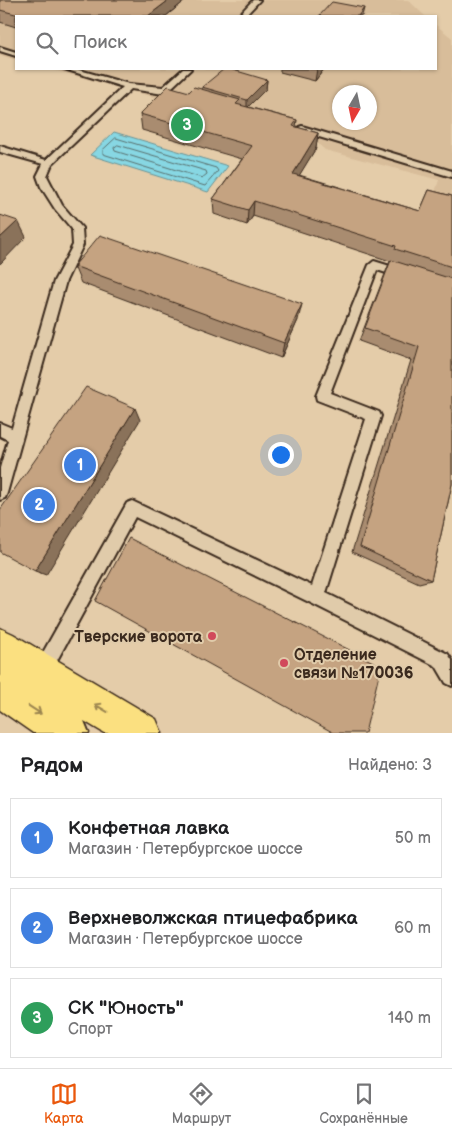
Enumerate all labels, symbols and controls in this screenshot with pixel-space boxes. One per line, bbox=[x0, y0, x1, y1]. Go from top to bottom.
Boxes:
search box bbox=[15, 15, 437, 70]
icon: search bbox=[33, 29, 61, 57]
text: Поиск bbox=[73, 31, 127, 54]
north arrow bbox=[332, 85, 377, 130]
pin: 3 bbox=[171, 106, 203, 144]
your location bbox=[268, 442, 294, 468]
pin: 1 bbox=[64, 446, 96, 484]
pin: 2 bbox=[23, 486, 55, 524]
place label: Тверские ворота bbox=[74, 628, 203, 647]
marker: Тверские ворота bbox=[206, 630, 218, 642]
place label: Отделение связи №170036 bbox=[294, 646, 414, 683]
marker: Отделение связи №170036 bbox=[278, 657, 290, 669]
one-way arrow bbox=[94, 702, 108, 712]
one-way arrow bbox=[27, 705, 41, 715]
text: Рядом bbox=[20, 753, 83, 778]
text: Найдено: 3 bbox=[348, 756, 432, 775]
text: Конфетная лавка bbox=[68, 817, 229, 840]
text: 1 bbox=[34, 829, 40, 848]
text: 50 m bbox=[395, 829, 431, 848]
text: Магазин · Петербургское шоссе bbox=[68, 840, 303, 859]
text: Верхневолжская птицефабрика bbox=[68, 907, 357, 930]
text: 2 bbox=[32, 919, 42, 938]
text: 60 m bbox=[394, 919, 431, 938]
text: Магазин · Петербургское шоссе bbox=[68, 930, 303, 949]
text: СК "Юность" bbox=[68, 997, 184, 1020]
text: 3 bbox=[32, 1009, 42, 1028]
text: 140 m bbox=[388, 1009, 431, 1028]
text: Спорт bbox=[68, 1020, 113, 1039]
tab: Карта bbox=[44, 1080, 84, 1127]
tab: Маршрут bbox=[172, 1080, 231, 1127]
tab: Сохранённые bbox=[319, 1080, 408, 1127]

